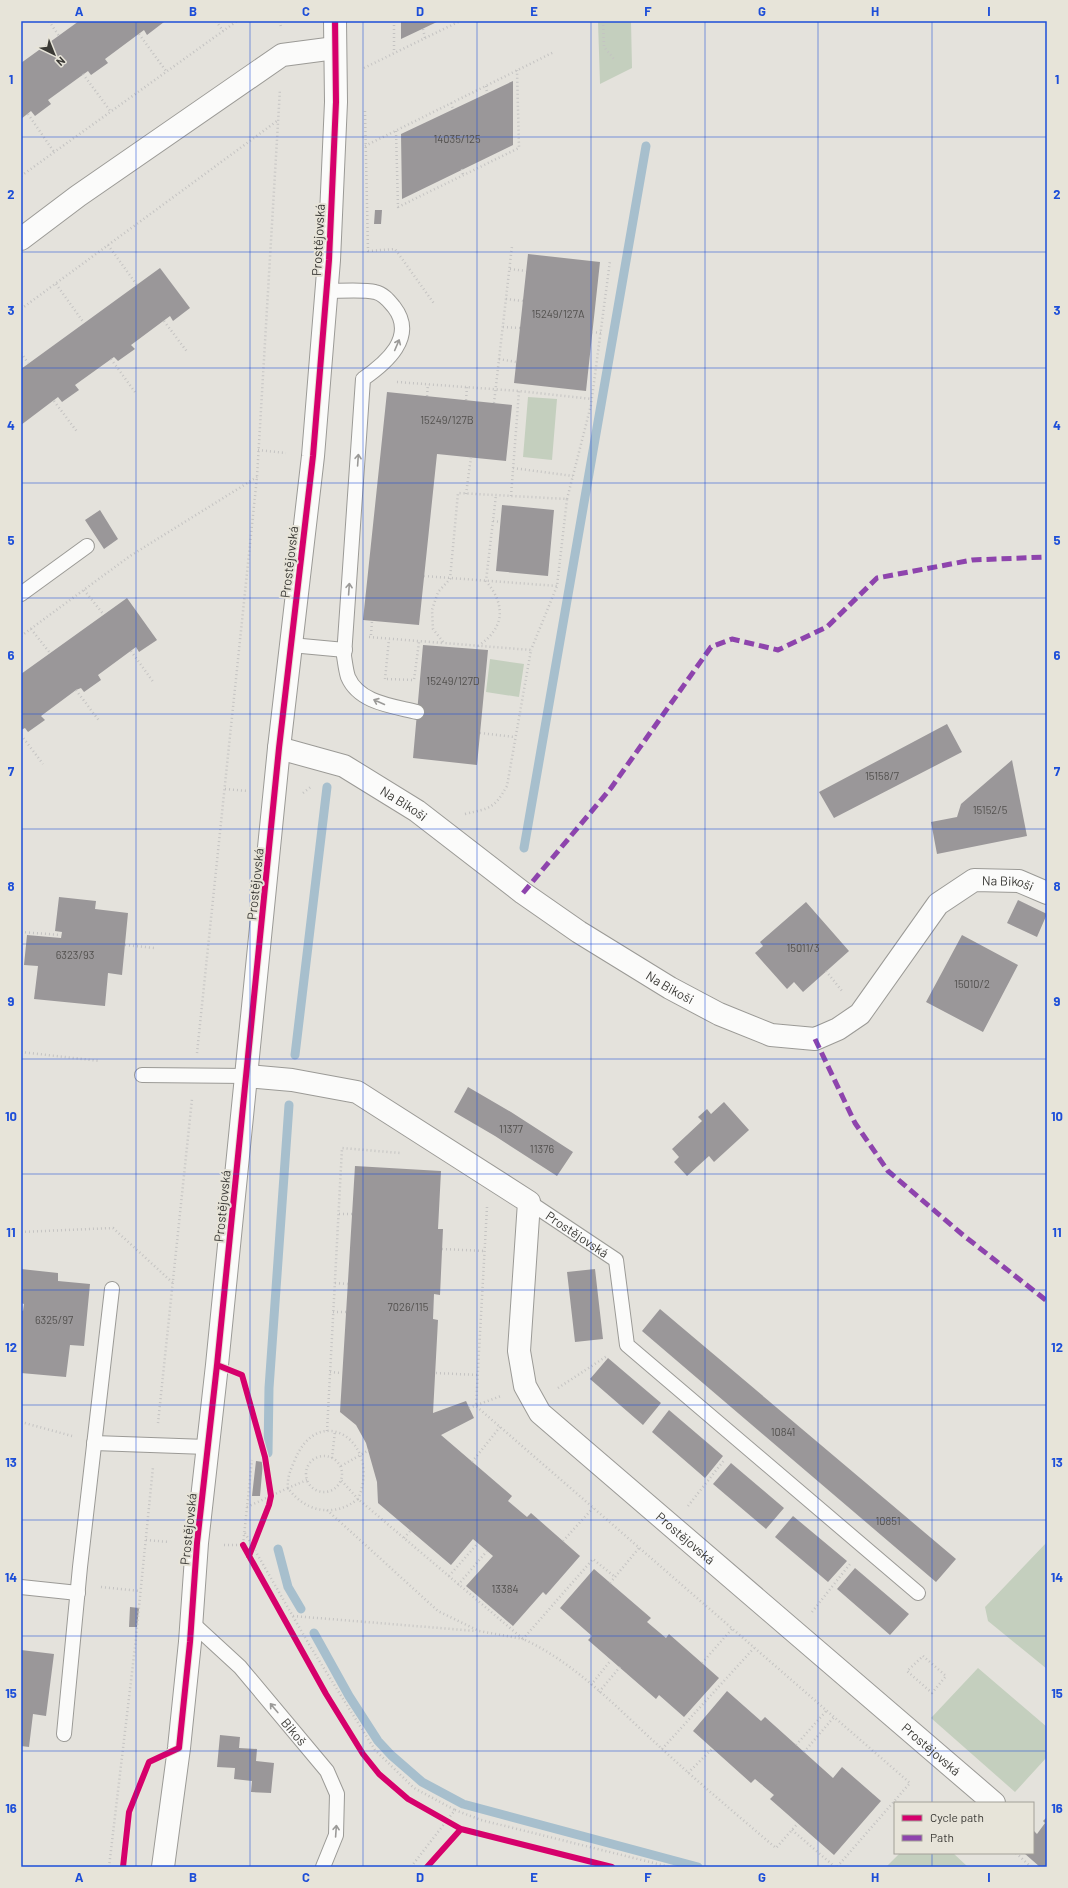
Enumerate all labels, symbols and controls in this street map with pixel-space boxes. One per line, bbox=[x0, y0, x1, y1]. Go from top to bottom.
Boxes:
text: A bbox=[75, 3, 84, 19]
text: B bbox=[189, 3, 197, 19]
text: C bbox=[302, 3, 310, 19]
text: D bbox=[416, 3, 424, 19]
text: E bbox=[530, 3, 538, 19]
text: F bbox=[644, 3, 652, 19]
text: G bbox=[758, 3, 766, 19]
text: H bbox=[871, 3, 879, 19]
text: I bbox=[987, 3, 991, 19]
north arrow bbox=[34, 34, 74, 74]
text: N bbox=[54, 54, 68, 69]
text: 1 bbox=[9, 71, 13, 87]
text: 1 bbox=[1055, 71, 1059, 87]
house number: 14035/125 bbox=[433, 132, 481, 145]
text: 2 bbox=[7, 186, 15, 202]
text: 2 bbox=[1053, 186, 1061, 202]
street label: Prostějovská bbox=[308, 204, 328, 276]
text: 3 bbox=[7, 302, 15, 318]
text: 3 bbox=[1053, 302, 1061, 318]
house number: 15249/127A bbox=[531, 307, 585, 320]
one-way arrow bbox=[394, 339, 402, 351]
house number: 15249/127B bbox=[420, 413, 474, 426]
text: 4 bbox=[7, 417, 15, 433]
text: 4 bbox=[1053, 417, 1061, 433]
one-way arrow bbox=[355, 454, 362, 467]
street label: Prostějovská bbox=[277, 525, 301, 599]
text: 5 bbox=[7, 532, 15, 548]
text: 5 bbox=[1053, 532, 1061, 548]
one-way arrow bbox=[345, 583, 352, 596]
text: 6 bbox=[8, 647, 15, 663]
text: 6 bbox=[1054, 647, 1061, 663]
house number: 15249/127D bbox=[426, 674, 480, 687]
one-way arrow bbox=[374, 698, 386, 705]
text: 7 bbox=[8, 763, 15, 779]
text: 7 bbox=[1054, 763, 1061, 779]
house number: 15158/7 bbox=[865, 769, 899, 782]
street label: Na Bikoši bbox=[377, 782, 431, 824]
house number: 15152/5 bbox=[973, 803, 1008, 816]
street label: Prostějovská bbox=[243, 847, 267, 921]
street label: Na Bikoši bbox=[982, 872, 1036, 894]
text: 8 bbox=[7, 878, 15, 894]
text: 8 bbox=[1053, 878, 1061, 894]
house number: 15011/3 bbox=[786, 941, 820, 954]
house number: 6323/93 bbox=[56, 948, 94, 961]
street label: Na Bikoši bbox=[643, 967, 697, 1007]
house number: 15010/2 bbox=[954, 977, 990, 990]
text: 9 bbox=[8, 993, 15, 1009]
text: 9 bbox=[1054, 993, 1061, 1009]
text: 10 bbox=[5, 1108, 17, 1124]
text: 10 bbox=[1051, 1108, 1063, 1124]
house number: 11377 bbox=[499, 1122, 523, 1135]
house number: 11376 bbox=[530, 1142, 554, 1155]
street label: Prostějovská bbox=[210, 1169, 234, 1243]
street label: Prostějovská bbox=[543, 1207, 612, 1261]
text: 11 bbox=[6, 1224, 16, 1240]
text: 11 bbox=[1052, 1224, 1062, 1240]
house number: 7026/115 bbox=[388, 1300, 429, 1313]
house number: 6325/97 bbox=[35, 1313, 73, 1326]
text: 12 bbox=[5, 1339, 17, 1355]
text: 12 bbox=[1051, 1339, 1063, 1355]
house number: 10841 bbox=[771, 1425, 795, 1438]
text: 13 bbox=[5, 1454, 17, 1470]
text: 13 bbox=[1051, 1454, 1063, 1470]
street label: Prostějovská bbox=[176, 1492, 200, 1566]
street label: Prostějovská bbox=[653, 1508, 718, 1568]
house number: 10851 bbox=[876, 1514, 901, 1527]
text: 14 bbox=[5, 1569, 17, 1585]
text: 14 bbox=[1051, 1569, 1063, 1585]
house number: 13384 bbox=[492, 1582, 518, 1595]
text: 15 bbox=[5, 1685, 17, 1701]
text: 15 bbox=[1051, 1685, 1063, 1701]
one-way arrow bbox=[270, 1703, 279, 1713]
street label: Bikoš bbox=[278, 1715, 310, 1749]
street label: Prostějovská bbox=[899, 1719, 964, 1779]
text: 16 bbox=[5, 1800, 17, 1816]
text: 16 bbox=[1051, 1800, 1063, 1816]
legend bbox=[894, 1802, 1034, 1854]
text: Cycle path bbox=[930, 1810, 984, 1824]
one-way arrow bbox=[332, 1825, 339, 1838]
text: Path bbox=[930, 1830, 954, 1844]
text: A bbox=[75, 1869, 84, 1885]
text: B bbox=[189, 1869, 197, 1885]
text: C bbox=[302, 1869, 310, 1885]
text: D bbox=[416, 1869, 424, 1885]
text: E bbox=[530, 1869, 538, 1885]
text: F bbox=[644, 1869, 652, 1885]
text: G bbox=[758, 1869, 766, 1885]
text: H bbox=[871, 1869, 879, 1885]
text: I bbox=[987, 1869, 991, 1885]

